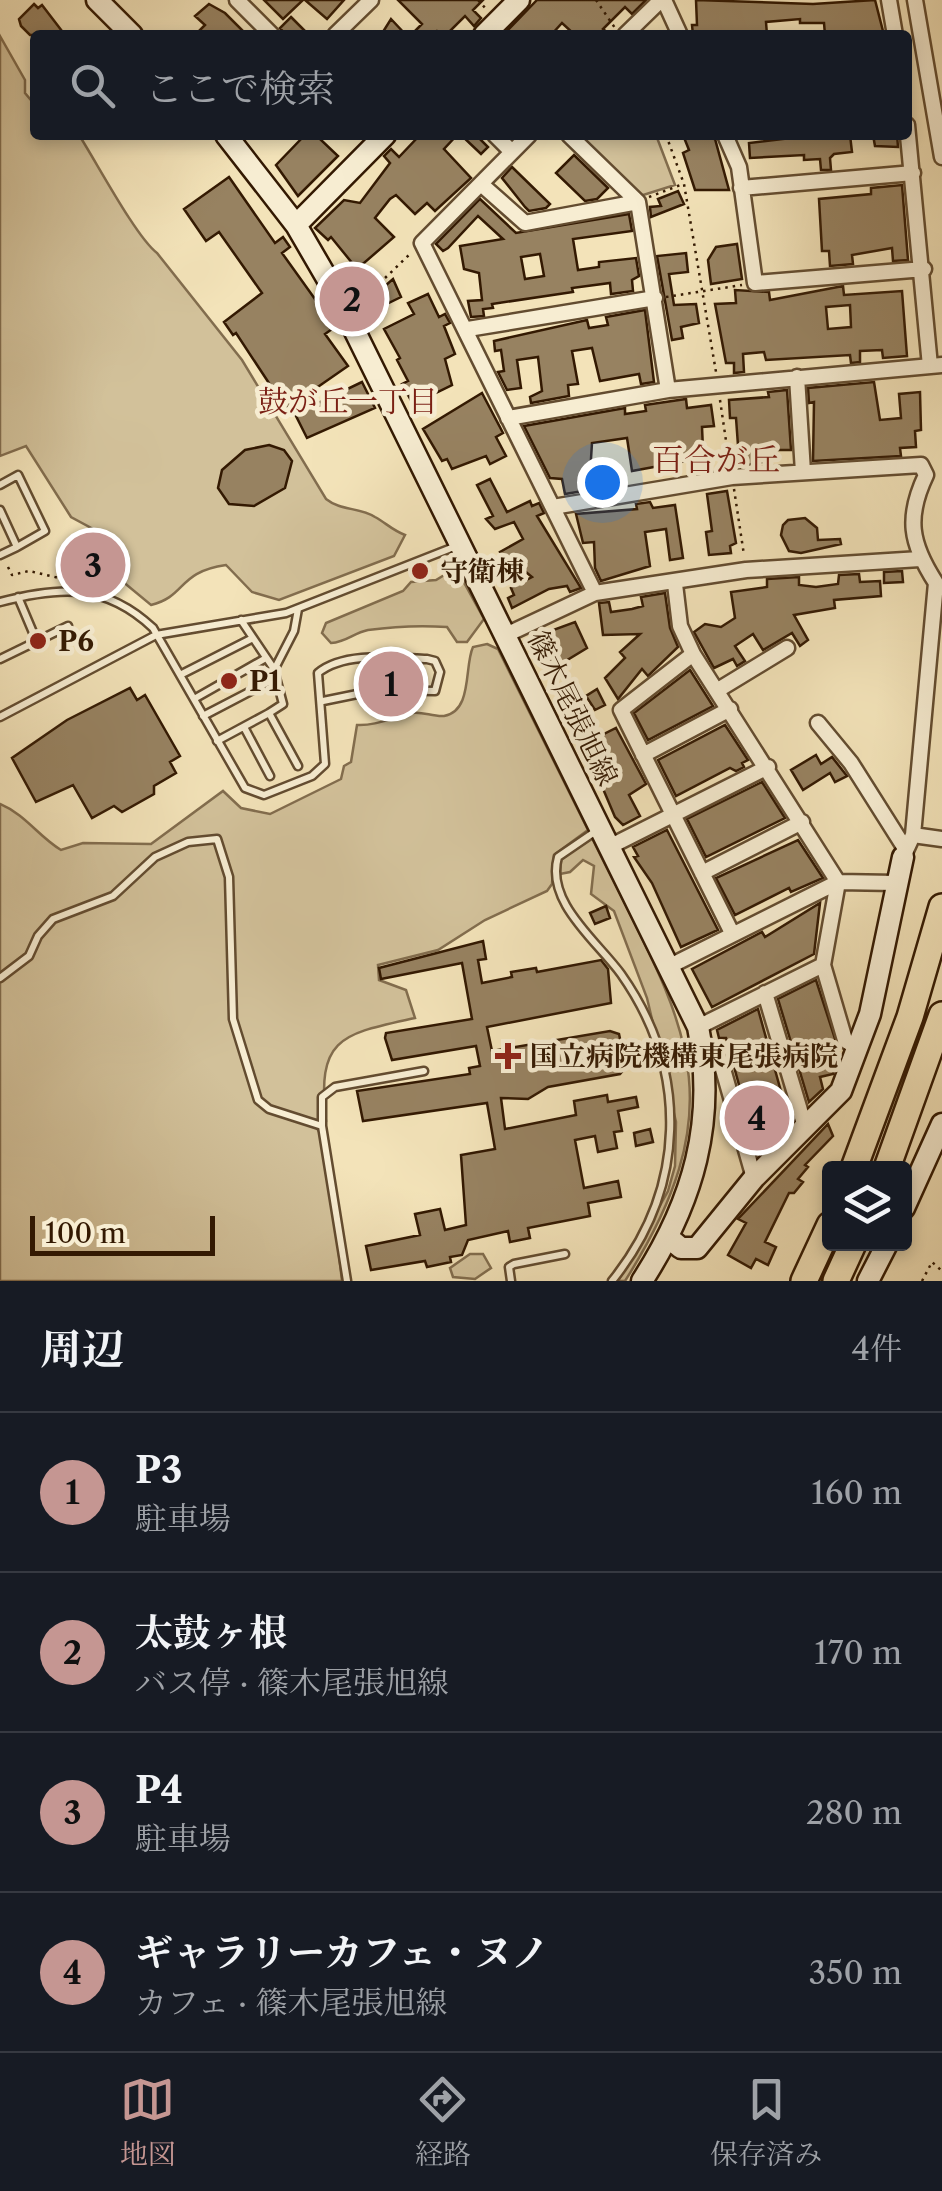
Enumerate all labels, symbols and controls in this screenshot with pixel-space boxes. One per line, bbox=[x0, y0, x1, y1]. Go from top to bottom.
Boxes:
search box bbox=[30, 30, 912, 140]
icon: search bbox=[65, 58, 120, 113]
text: ここで検索 bbox=[145, 65, 335, 112]
pin: 2 bbox=[320, 262, 384, 336]
district label: 鼓が丘一丁目 bbox=[258, 383, 438, 420]
district label: 百合が丘 bbox=[652, 440, 780, 479]
your location bbox=[577, 457, 628, 508]
pin: 3 bbox=[61, 528, 126, 602]
place label: 守衛棟 bbox=[440, 554, 524, 588]
marker: 守衛棟 bbox=[409, 560, 431, 582]
place label: P6 bbox=[58, 624, 94, 658]
street label: 篠木尾張旭線 bbox=[521, 625, 625, 791]
marker: P6 bbox=[27, 630, 49, 652]
pin: 1 bbox=[358, 646, 424, 722]
place label: P1 bbox=[249, 664, 281, 698]
marker: P1 bbox=[218, 670, 240, 692]
place label: 国立病院機構東尾張病院 bbox=[530, 1039, 838, 1073]
marker: 国立病院機構東尾張病院 bbox=[495, 1043, 521, 1069]
pin: 4 bbox=[724, 1080, 790, 1156]
map controls bbox=[822, 1161, 912, 1251]
button: layers bbox=[822, 1161, 912, 1251]
scale bar bbox=[30, 1211, 215, 1256]
text: 100 m bbox=[45, 1216, 126, 1250]
text: 周辺 bbox=[40, 1323, 124, 1375]
text: 4件 bbox=[852, 1329, 902, 1368]
text: P3 bbox=[135, 1446, 183, 1493]
text: 1 bbox=[65, 1473, 80, 1512]
text: 160 m bbox=[811, 1473, 902, 1512]
text: 駐車場 bbox=[135, 1499, 231, 1538]
text: 太鼓ヶ根 bbox=[135, 1609, 287, 1656]
text: 2 bbox=[63, 1633, 82, 1672]
text: 170 m bbox=[814, 1633, 902, 1672]
text: バス停 · 篠木尾張旭線 bbox=[135, 1663, 449, 1702]
text: P4 bbox=[135, 1766, 183, 1813]
text: 3 bbox=[63, 1793, 82, 1832]
text: 280 m bbox=[806, 1793, 902, 1832]
text: 駐車場 bbox=[135, 1819, 231, 1858]
text: ギャラリーカフェ・ヌノ bbox=[135, 1929, 549, 1976]
text: 4 bbox=[63, 1953, 82, 1992]
text: 350 m bbox=[808, 1953, 902, 1992]
text: カフェ · 篠木尾張旭線 bbox=[135, 1983, 447, 2022]
tab: 地図 bbox=[120, 2072, 176, 2172]
tab: 経路 bbox=[415, 2072, 471, 2172]
tab: 保存済み bbox=[710, 2072, 822, 2172]

